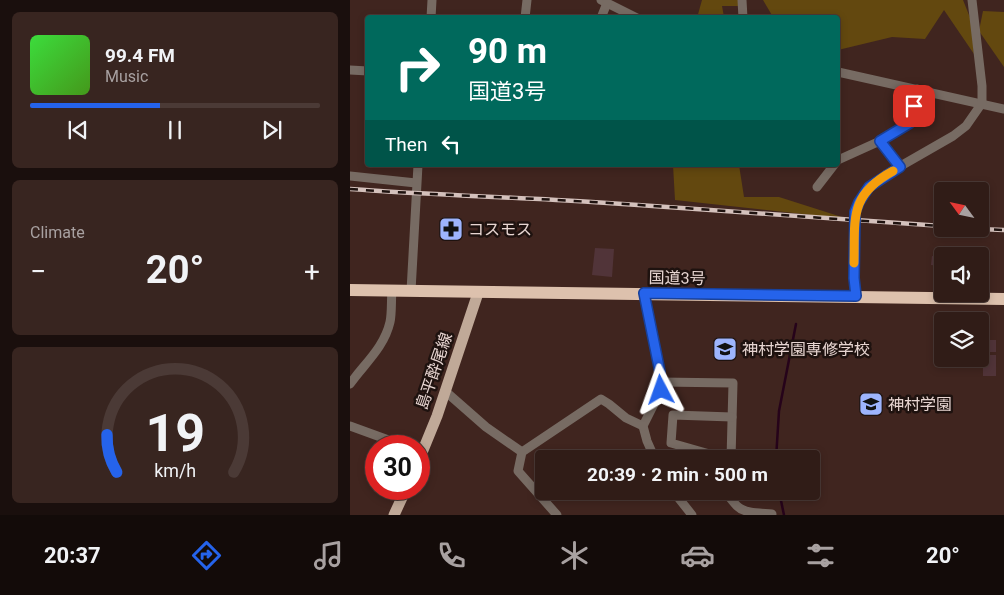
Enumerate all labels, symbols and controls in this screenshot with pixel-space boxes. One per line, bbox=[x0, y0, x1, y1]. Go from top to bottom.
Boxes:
text: 90 m bbox=[468, 31, 547, 72]
icon: right bbox=[385, 35, 450, 100]
text: 99.4 FM bbox=[105, 44, 175, 67]
text: Music bbox=[105, 67, 148, 86]
text: 国道3号 bbox=[468, 79, 546, 104]
pin bbox=[893, 85, 935, 127]
icon: arrive bbox=[900, 92, 928, 120]
icon: previous bbox=[64, 116, 92, 144]
icon: pause bbox=[161, 116, 189, 144]
icon: next bbox=[258, 116, 286, 144]
icon: left bbox=[437, 130, 465, 158]
text: Then bbox=[385, 133, 427, 156]
north arrow bbox=[934, 182, 989, 238]
map controls bbox=[934, 182, 989, 367]
pharmacy icon: コスモス bbox=[438, 216, 464, 242]
place label: コスモス bbox=[468, 220, 532, 239]
text: Climate bbox=[30, 223, 85, 242]
button: sound bbox=[934, 247, 989, 302]
text: 20° bbox=[146, 248, 204, 292]
text: − bbox=[30, 255, 46, 288]
text: + bbox=[304, 255, 320, 288]
street label: 国道3号 bbox=[648, 268, 706, 288]
button: layers bbox=[934, 312, 989, 367]
street label: 島平酔尾線 bbox=[412, 330, 456, 412]
school or university icon: 神村学園専修学校 bbox=[712, 336, 738, 362]
place label: 神村学園専修学校 bbox=[742, 340, 870, 359]
position arrow bbox=[634, 363, 686, 415]
school or university icon: 神村学園 bbox=[858, 391, 884, 417]
place label: 神村学園 bbox=[888, 395, 952, 414]
text: 19 bbox=[145, 403, 205, 464]
speed limit sign: 30 bbox=[365, 435, 430, 500]
text: km/h bbox=[154, 460, 196, 481]
text: 20:39 · 2 min · 500 m bbox=[587, 463, 768, 486]
icon: directions bbox=[189, 538, 224, 573]
icon: music bbox=[311, 538, 346, 573]
icon: phone bbox=[434, 538, 469, 573]
icon: climate bbox=[557, 538, 592, 573]
icon: car bbox=[680, 538, 715, 573]
icon: filters bbox=[803, 538, 838, 573]
text: 20:37 bbox=[44, 543, 101, 568]
text: 20° bbox=[926, 543, 960, 568]

